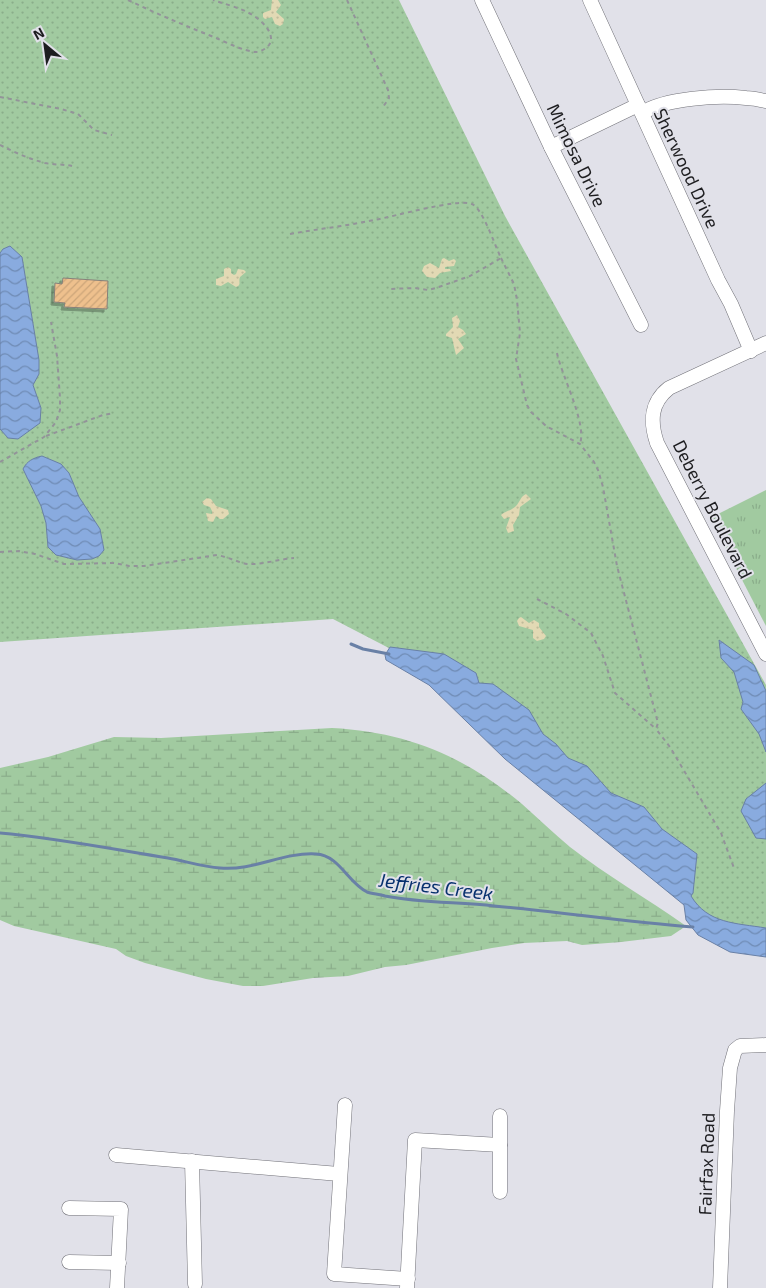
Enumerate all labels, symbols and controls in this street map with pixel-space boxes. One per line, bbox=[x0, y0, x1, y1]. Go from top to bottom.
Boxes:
north arrow bbox=[20, 20, 70, 70]
text: N bbox=[30, 23, 47, 43]
street label: Mimosa Drive bbox=[543, 100, 611, 210]
street label: Sherwood Drive bbox=[650, 105, 724, 231]
street label: Deberry Boulevard bbox=[669, 436, 757, 582]
water label: Jeffries Creek bbox=[377, 867, 495, 904]
street label: Fairfax Road bbox=[693, 1112, 719, 1216]

